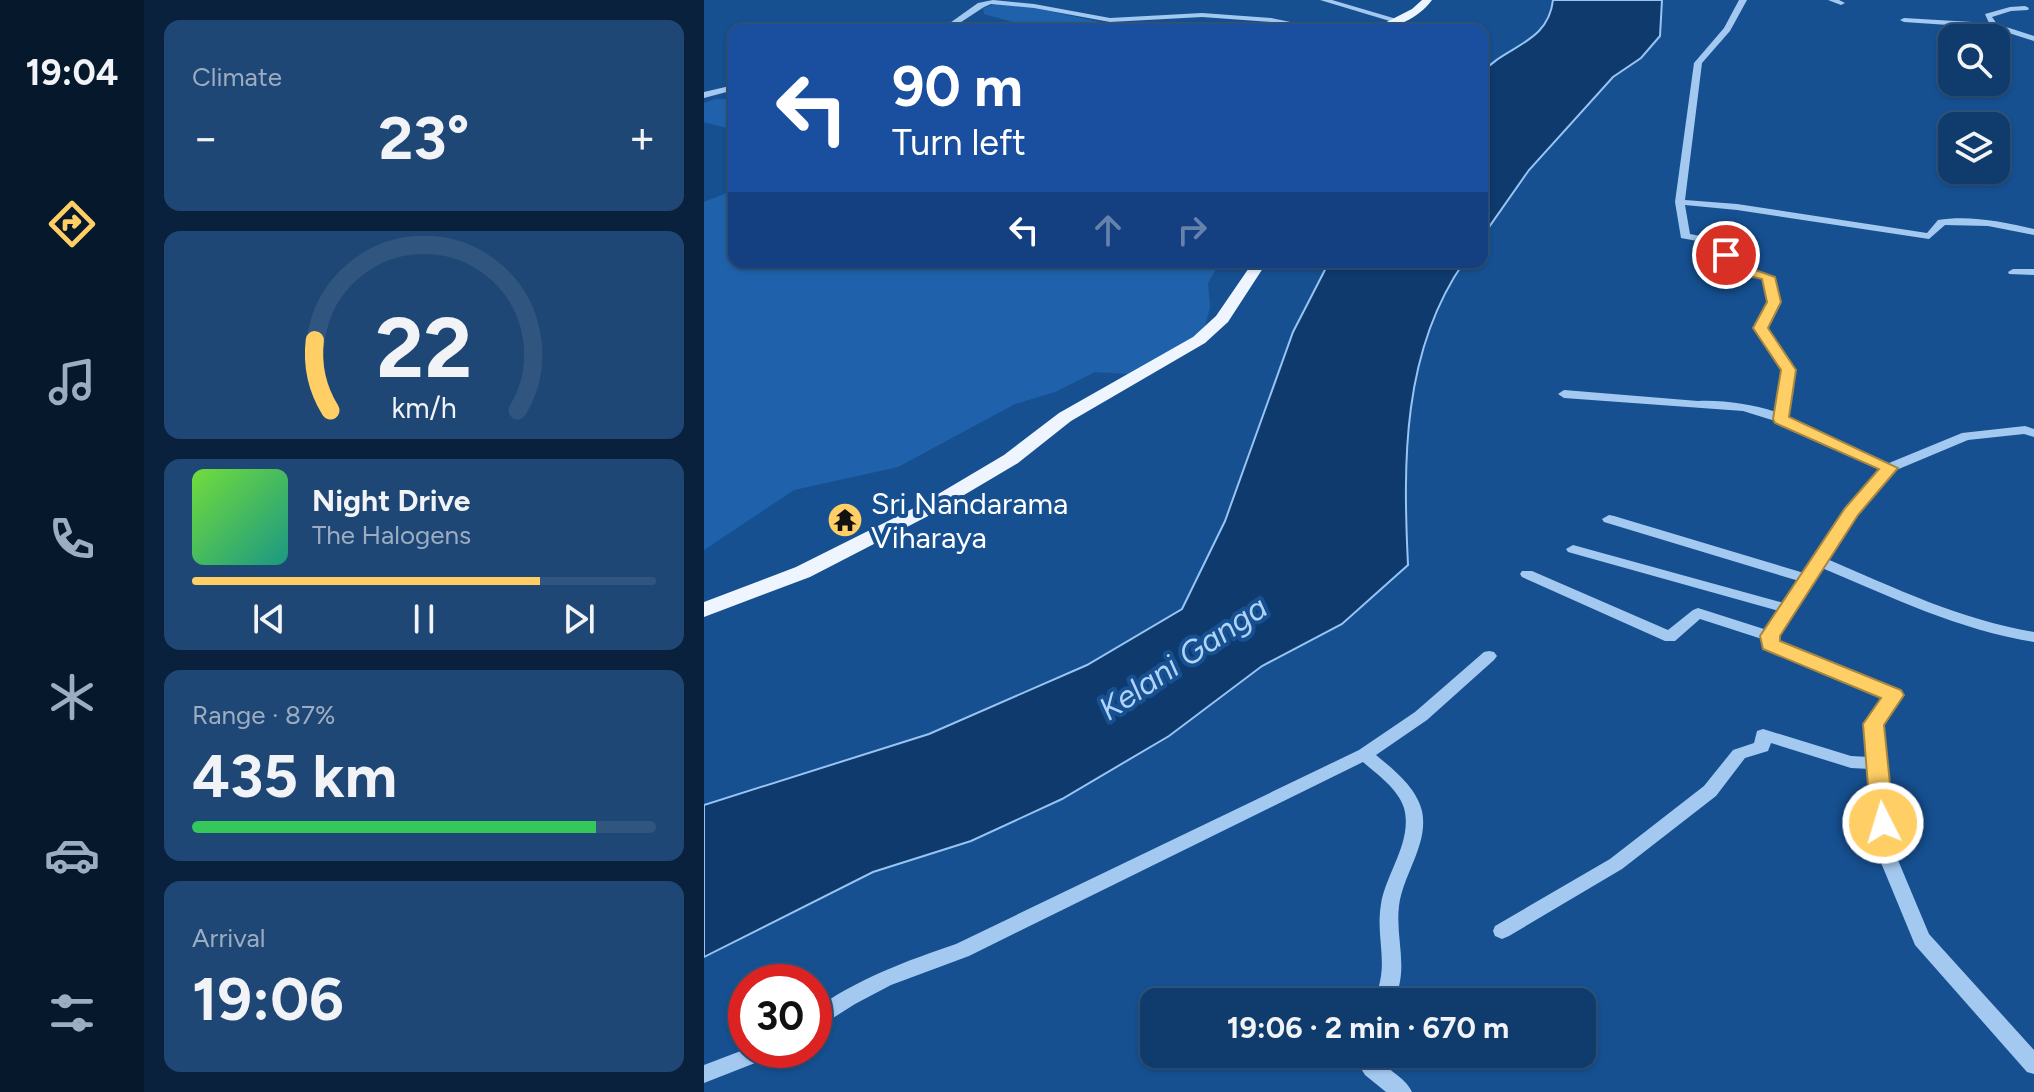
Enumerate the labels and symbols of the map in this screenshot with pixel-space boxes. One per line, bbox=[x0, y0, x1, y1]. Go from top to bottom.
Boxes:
pin bbox=[1692, 221, 1760, 289]
place label: Sri Nandarama Viharaya bbox=[871, 485, 1068, 556]
temple icon: Sri Nandarama Viharaya bbox=[826, 501, 864, 539]
water label: Kelani Ganga bbox=[1092, 588, 1274, 728]
position arrow bbox=[1841, 781, 1925, 865]
speed limit sign: 30 bbox=[728, 964, 832, 1068]

